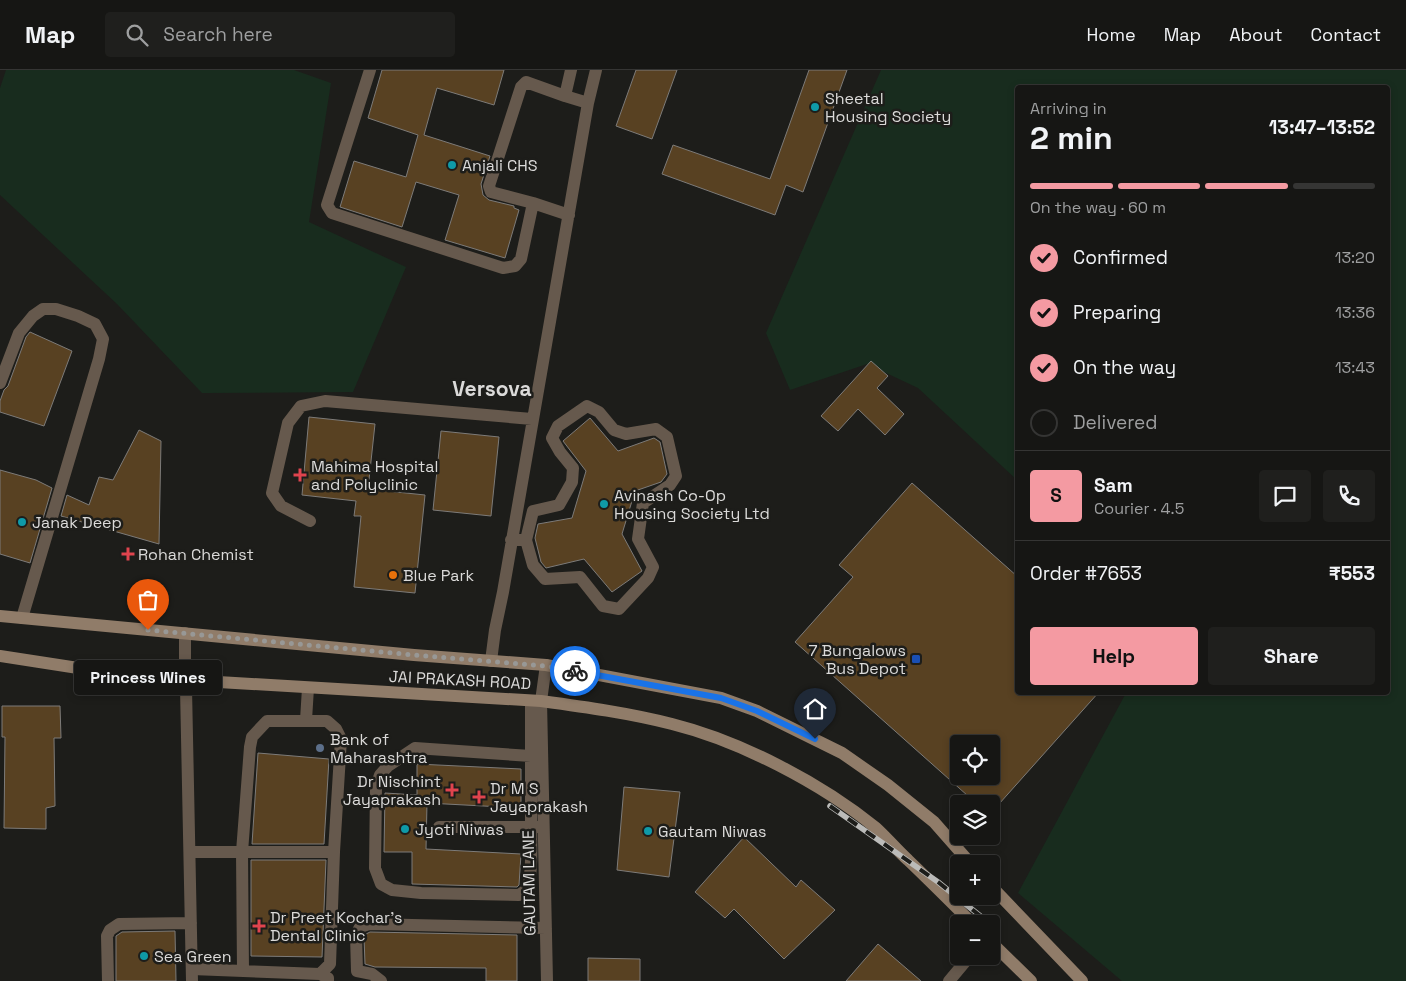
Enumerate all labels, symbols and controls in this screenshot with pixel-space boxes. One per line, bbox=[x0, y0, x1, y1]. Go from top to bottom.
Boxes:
search box bbox=[105, 12, 455, 57]
text: Map bbox=[25, 19, 75, 50]
icon: search bbox=[123, 21, 151, 49]
text: Search here bbox=[163, 22, 273, 47]
text: Home bbox=[1087, 23, 1136, 46]
text: Map bbox=[1164, 23, 1201, 46]
text: About bbox=[1229, 23, 1283, 46]
text: Contact bbox=[1311, 23, 1381, 46]
place label: Sheetal Housing Society bbox=[825, 88, 951, 127]
text: Arriving in bbox=[1030, 98, 1107, 119]
marker: Sheetal Housing Society bbox=[809, 101, 821, 113]
text: 13:47–13:52 bbox=[1269, 115, 1375, 140]
text: 2 min bbox=[1030, 118, 1113, 158]
place label: Anjali CHS bbox=[462, 155, 538, 176]
marker: Anjali CHS bbox=[446, 159, 458, 171]
text: On the way · 60 m bbox=[1030, 197, 1166, 218]
icon: check bbox=[1030, 244, 1058, 272]
text: Confirmed bbox=[1073, 245, 1168, 270]
text: 13:20 bbox=[1335, 247, 1375, 268]
icon: check bbox=[1030, 299, 1058, 327]
text: Preparing bbox=[1073, 300, 1161, 325]
text: 13:36 bbox=[1335, 302, 1375, 323]
icon: check bbox=[1030, 354, 1058, 382]
text: On the way bbox=[1073, 355, 1176, 380]
text: 13:43 bbox=[1335, 357, 1375, 378]
district label: Versova bbox=[452, 375, 532, 402]
text: Delivered bbox=[1073, 410, 1158, 435]
place label: Mahima Hospital and Polyclinic bbox=[311, 456, 438, 495]
marker: Mahima Hospital and Polyclinic bbox=[293, 468, 307, 482]
button: chat bbox=[1259, 470, 1311, 522]
button: phone bbox=[1323, 470, 1375, 522]
text: Sam bbox=[1094, 473, 1133, 498]
text: S bbox=[1050, 483, 1062, 508]
place label: Avinash Co-Op Housing Society Ltd bbox=[614, 485, 770, 524]
marker: Avinash Co-Op Housing Society Ltd bbox=[598, 498, 610, 510]
text: Courier · 4.5 bbox=[1094, 498, 1184, 519]
place label: Janak Deep bbox=[32, 512, 122, 533]
marker: Janak Deep bbox=[16, 516, 28, 528]
place label: Rohan Chemist bbox=[138, 544, 254, 565]
marker: Rohan Chemist bbox=[122, 548, 134, 560]
text: Order #7653 bbox=[1030, 561, 1142, 586]
text: ₹553 bbox=[1329, 561, 1375, 586]
place label: Blue Park bbox=[403, 565, 475, 586]
marker: Blue Park bbox=[387, 569, 399, 581]
pin bbox=[127, 579, 169, 630]
icon: bag bbox=[134, 586, 162, 614]
button: Help bbox=[1030, 627, 1198, 685]
button: Share bbox=[1208, 627, 1375, 685]
place label: 7 Bungalows Bus Depot bbox=[808, 640, 906, 679]
courier bbox=[550, 646, 600, 696]
marker: 7 Bungalows Bus Depot bbox=[910, 653, 922, 665]
icon: bike bbox=[561, 657, 589, 685]
callout: Princess Wines bbox=[74, 660, 222, 695]
street label: JAI PRAKASH ROAD bbox=[388, 666, 532, 694]
text: Princess Wines bbox=[90, 667, 206, 688]
pin bbox=[794, 688, 836, 739]
icon: home bbox=[801, 695, 829, 723]
place label: Bank of Maharashtra bbox=[330, 729, 427, 768]
map controls bbox=[950, 735, 1000, 965]
button: locate bbox=[950, 735, 1000, 785]
marker: Bank of Maharashtra bbox=[314, 742, 326, 754]
place label: Dr Nischint Jayaprakash bbox=[343, 771, 441, 810]
place label: Dr M S Jayaprakash bbox=[490, 778, 588, 817]
marker: Dr Nischint Jayaprakash bbox=[445, 783, 459, 797]
marker: Dr M S Jayaprakash bbox=[472, 790, 486, 804]
button: layers bbox=[950, 795, 1000, 845]
place label: Jyoti Niwas bbox=[415, 819, 504, 840]
place label: Gautam Niwas bbox=[658, 821, 767, 842]
marker: Jyoti Niwas bbox=[399, 823, 411, 835]
marker: Gautam Niwas bbox=[642, 825, 654, 837]
street label: GAUTAM LANE bbox=[518, 830, 540, 936]
button: + bbox=[950, 855, 1000, 905]
place label: Dr Preet Kochar's Dental Clinic bbox=[270, 907, 403, 946]
button: − bbox=[950, 915, 1000, 965]
marker: Dr Preet Kochar's Dental Clinic bbox=[252, 919, 266, 933]
place label: Sea Green bbox=[154, 946, 232, 967]
marker: Sea Green bbox=[138, 950, 150, 962]

